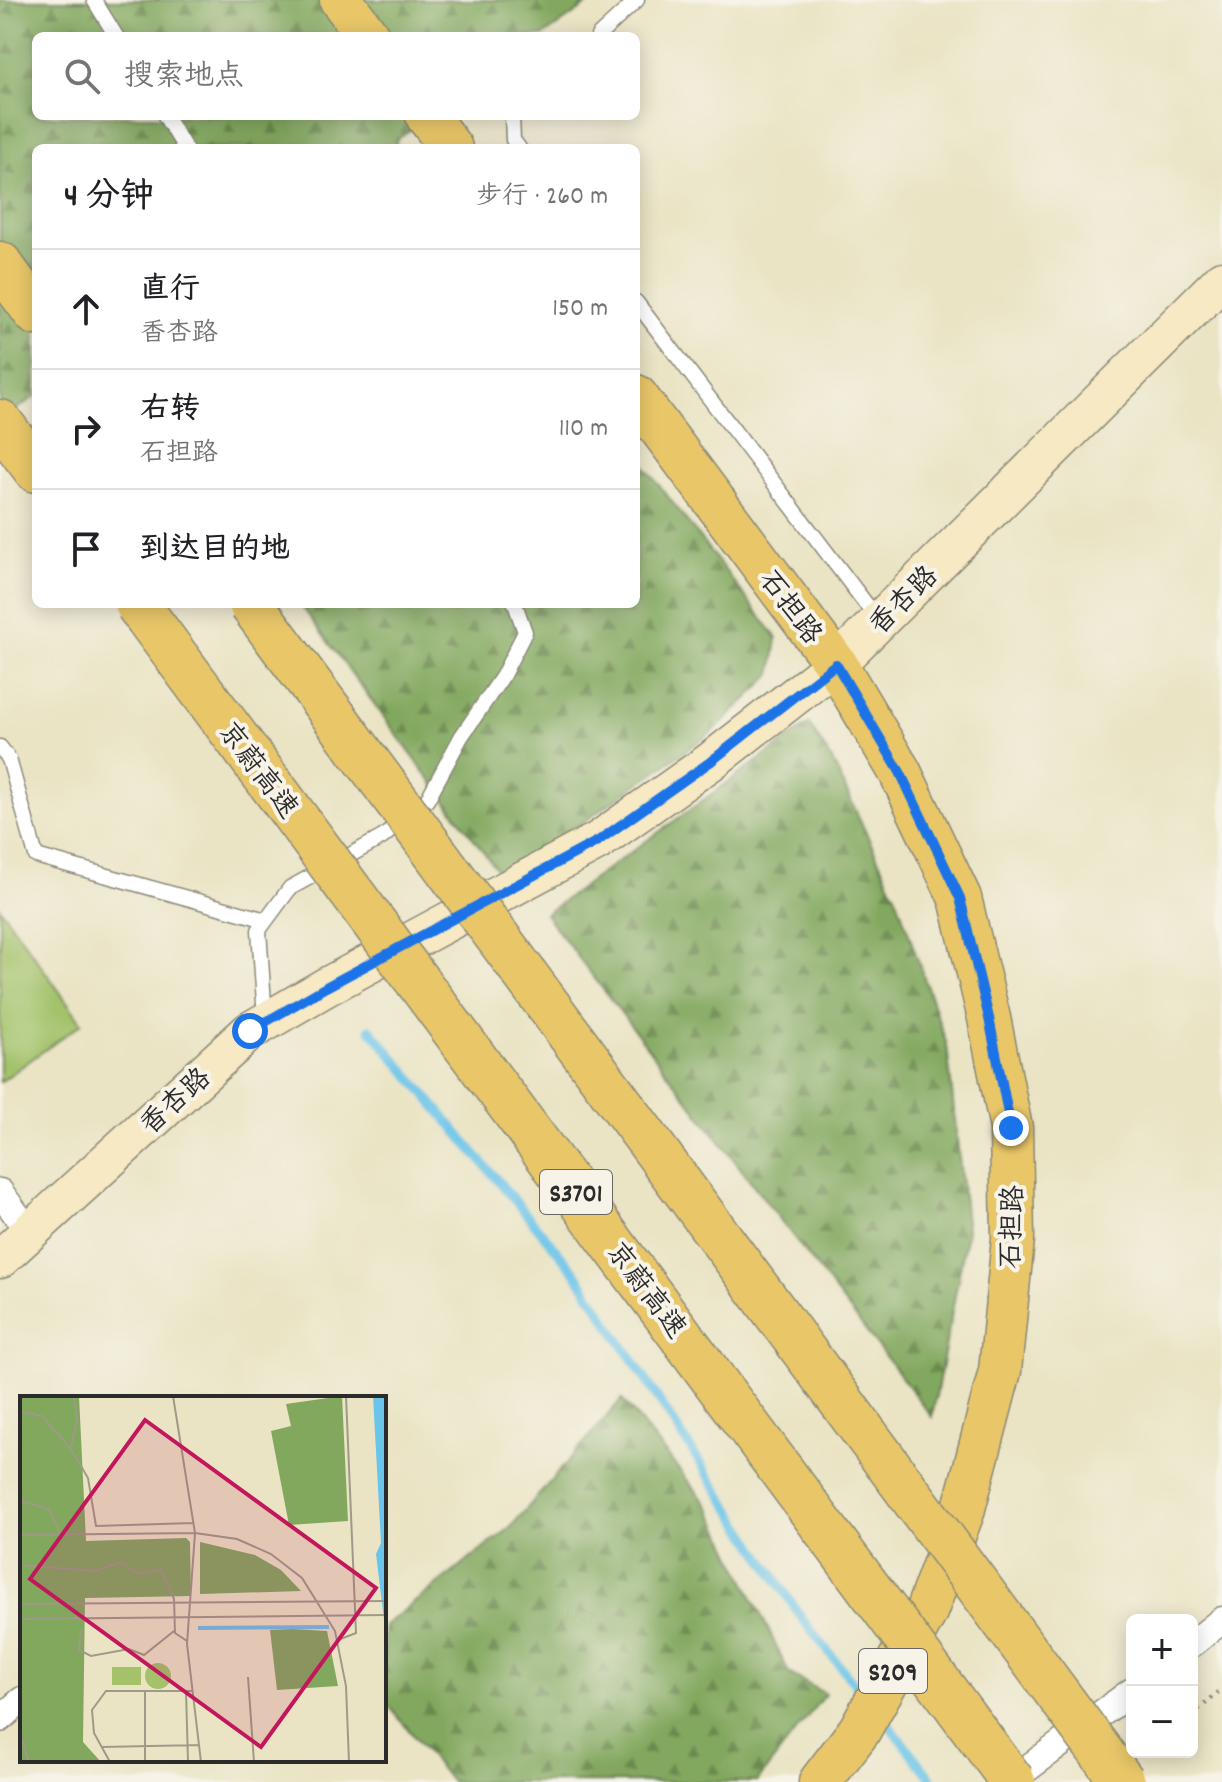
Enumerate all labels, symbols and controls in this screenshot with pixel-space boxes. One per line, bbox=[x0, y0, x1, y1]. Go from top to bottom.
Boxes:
search box bbox=[32, 32, 640, 120]
icon: search bbox=[60, 54, 104, 98]
text: 搜索地点 bbox=[124, 57, 244, 100]
text: 4 分钟 bbox=[64, 174, 154, 223]
text: 步行 · 260 m bbox=[476, 179, 608, 216]
text: 直行 bbox=[140, 270, 200, 313]
icon: ahead bbox=[64, 287, 108, 331]
text: 150 m bbox=[552, 291, 608, 328]
text: 香杏路 bbox=[140, 316, 218, 353]
text: 右转 bbox=[140, 390, 200, 433]
icon: right bbox=[64, 407, 108, 451]
text: 110 m bbox=[559, 411, 608, 448]
text: 石担路 bbox=[140, 436, 218, 473]
icon: arrive bbox=[64, 527, 108, 571]
text: 到达目的地 bbox=[140, 530, 290, 573]
street label: 香杏路 bbox=[862, 559, 949, 646]
street label: 石担路 bbox=[747, 563, 829, 655]
street label: 京蔚高速 bbox=[206, 715, 306, 829]
route start bbox=[232, 1013, 268, 1049]
street label: 香杏路 bbox=[133, 1061, 222, 1147]
route end bbox=[993, 1110, 1029, 1146]
road number: S3701 bbox=[540, 1170, 612, 1214]
street label: 石担路 bbox=[994, 1184, 1036, 1270]
street label: 京蔚高速 bbox=[594, 1235, 694, 1349]
inset map bbox=[20, 1396, 386, 1762]
map controls bbox=[1126, 1614, 1198, 1758]
button: + bbox=[1126, 1614, 1198, 1686]
road number: S209 bbox=[859, 1649, 927, 1693]
button: − bbox=[1126, 1686, 1198, 1758]

